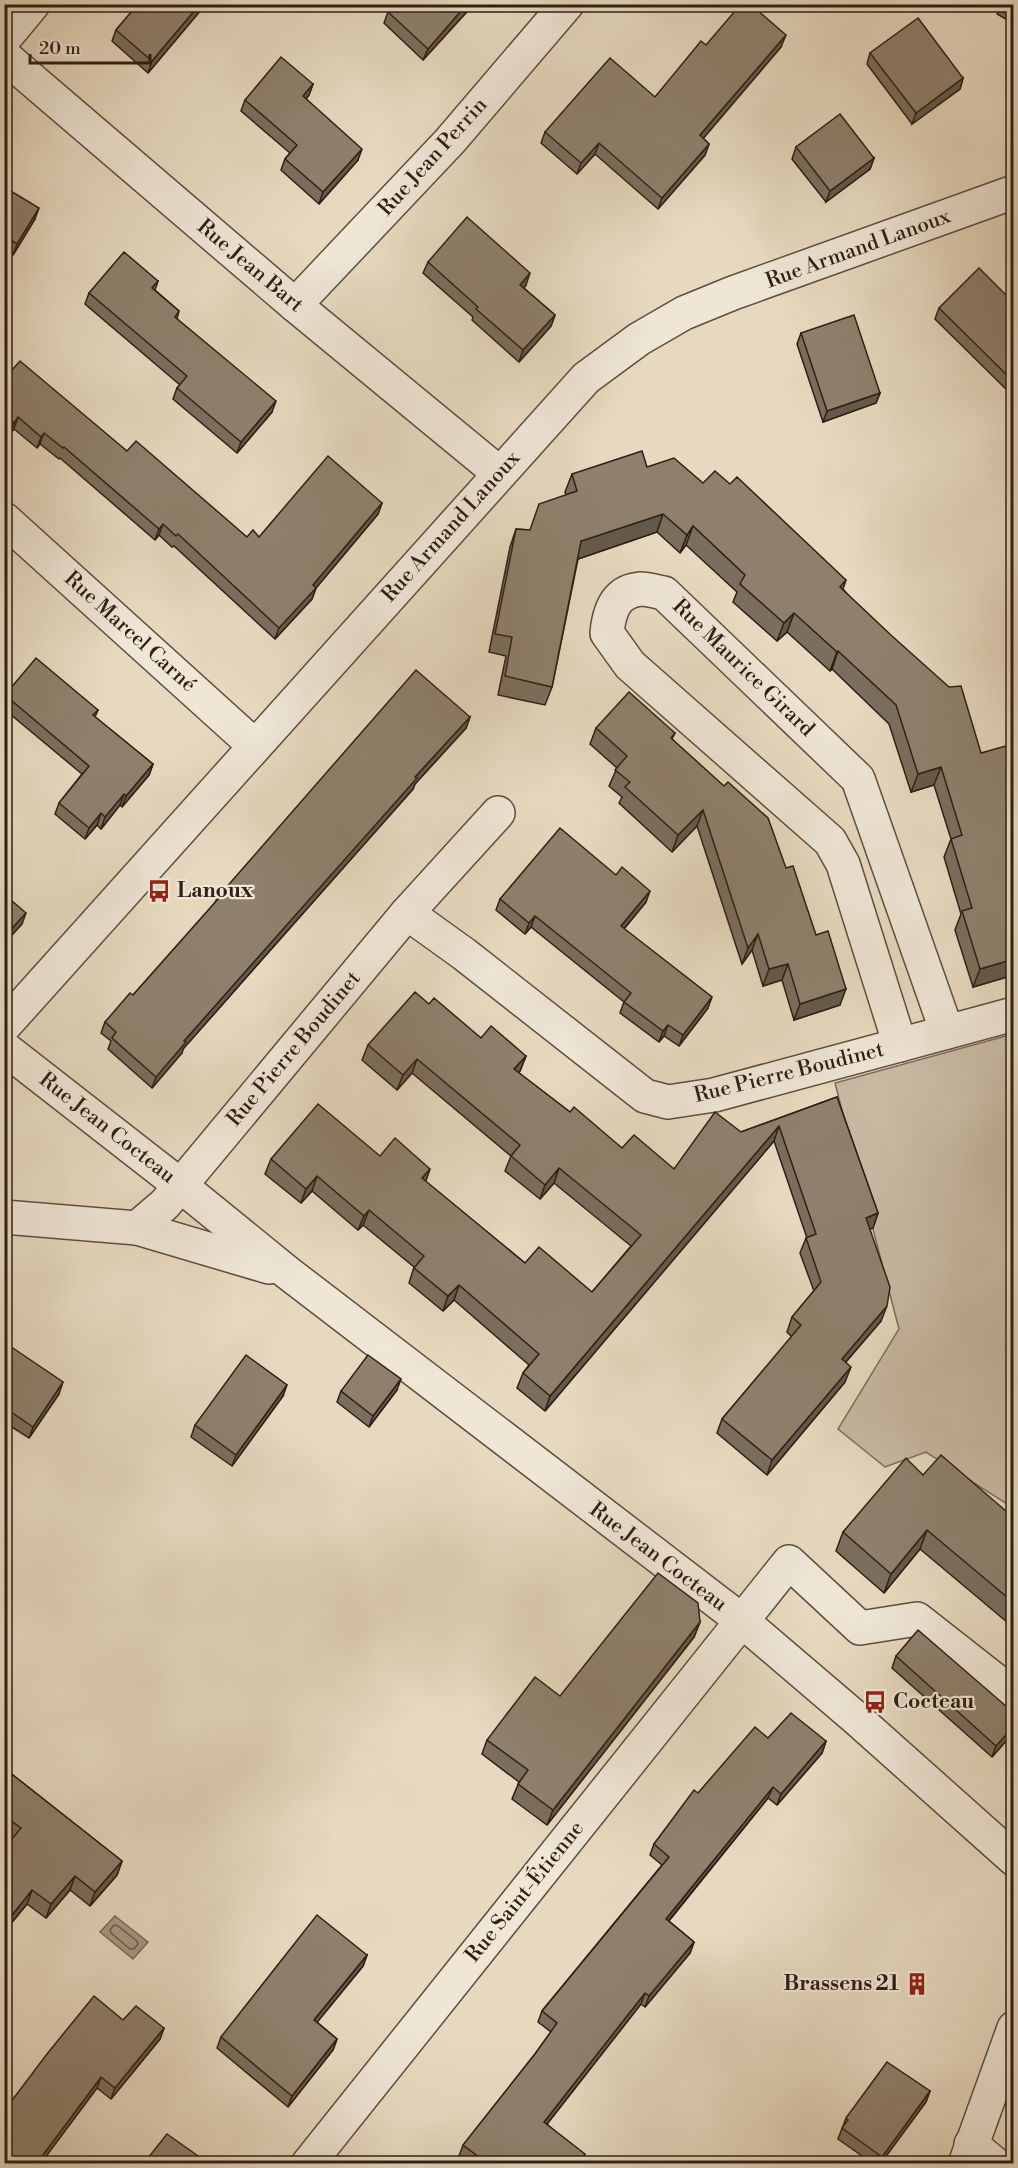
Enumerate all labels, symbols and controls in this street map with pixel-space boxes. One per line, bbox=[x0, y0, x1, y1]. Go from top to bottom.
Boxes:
scale bar bbox=[30, 27, 150, 65]
text: 20 m bbox=[39, 37, 81, 60]
street label: Rue Jean Perrin bbox=[373, 92, 493, 222]
street label: Rue Armand Lanoux bbox=[762, 203, 954, 294]
street label: Rue Jean Bart bbox=[191, 214, 309, 318]
street label: Rue Armand Lanoux bbox=[376, 446, 526, 608]
street label: Rue Marcel Carné bbox=[59, 566, 201, 698]
street label: Rue Maurice Girard bbox=[667, 594, 819, 742]
bus stop icon: Lanoux bbox=[146, 878, 172, 904]
place label: Lanoux bbox=[177, 878, 254, 904]
street label: Rue Pierre Boudinet bbox=[222, 966, 367, 1132]
street label: Rue Pierre Boudinet bbox=[691, 1037, 887, 1109]
street label: Rue Jean Cocteau bbox=[34, 1067, 180, 1189]
street label: Rue Jean Cocteau bbox=[584, 1497, 732, 1617]
bus stop icon: Cocteau bbox=[862, 1689, 888, 1715]
place label: Cocteau bbox=[893, 1689, 974, 1715]
street label: Rue Saint-Étienne bbox=[458, 1815, 590, 1968]
place label: Brassens 21 bbox=[783, 1971, 899, 1997]
building icon: Brassens 21 bbox=[904, 1971, 930, 1997]

